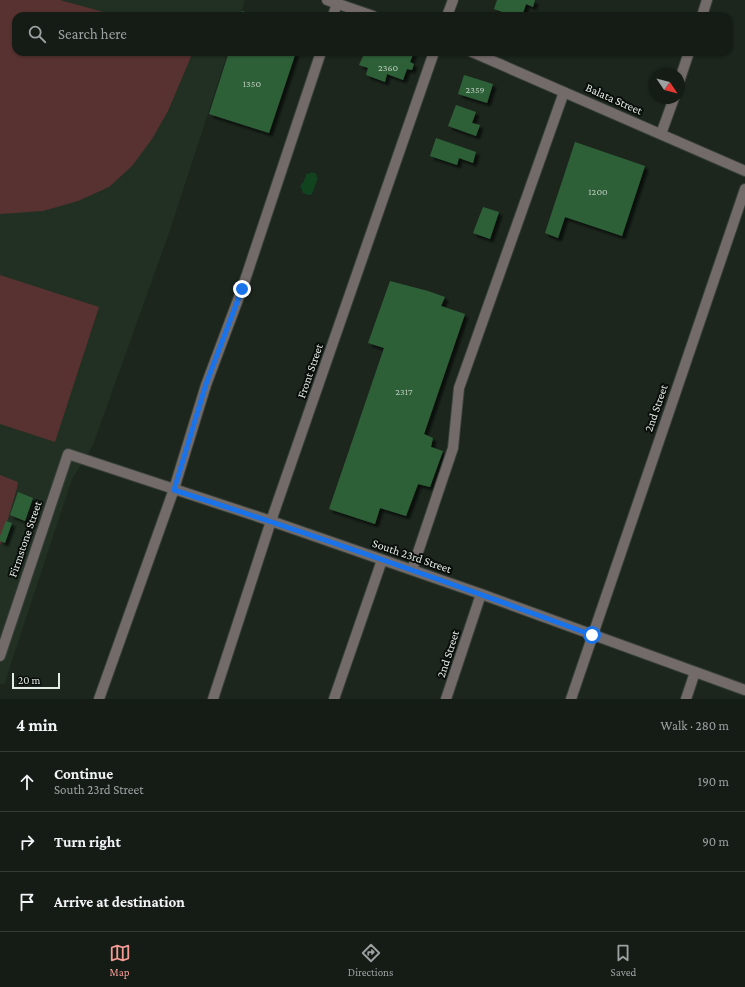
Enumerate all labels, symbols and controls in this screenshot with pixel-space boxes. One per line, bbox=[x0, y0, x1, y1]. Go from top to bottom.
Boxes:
search box bbox=[12, 12, 733, 56]
icon: search bbox=[26, 23, 48, 45]
text: Search here bbox=[58, 26, 127, 42]
house number: 2360 bbox=[378, 62, 398, 73]
north arrow bbox=[649, 68, 685, 104]
house number: 1350 bbox=[243, 78, 262, 89]
street label: Balata Street bbox=[583, 80, 645, 118]
house number: 2359 bbox=[465, 84, 485, 95]
house number: 1200 bbox=[588, 186, 608, 197]
route end bbox=[233, 280, 251, 298]
street label: Front Street bbox=[294, 341, 326, 400]
street label: 2nd Street bbox=[641, 382, 671, 433]
house number: 2317 bbox=[395, 386, 413, 397]
street label: Firmstone Street bbox=[5, 498, 45, 579]
street label: South 23rd Street bbox=[371, 536, 454, 576]
route start bbox=[583, 626, 601, 644]
street label: 2nd Street bbox=[434, 628, 463, 679]
scale bar bbox=[12, 671, 60, 690]
text: 20 m bbox=[18, 674, 40, 686]
text: 4 min bbox=[16, 716, 58, 735]
text: Walk · 280 m bbox=[661, 718, 729, 733]
text: Continue bbox=[54, 766, 113, 782]
icon: ahead bbox=[16, 771, 38, 793]
text: 190 m bbox=[698, 774, 729, 789]
text: South 23rd Street bbox=[54, 782, 144, 797]
icon: right bbox=[16, 831, 38, 853]
text: Turn right bbox=[54, 834, 121, 850]
text: 90 m bbox=[702, 834, 729, 849]
icon: arrive bbox=[16, 891, 38, 913]
text: Arrive at destination bbox=[54, 894, 185, 910]
tab: Map bbox=[109, 942, 131, 978]
tab: Directions bbox=[348, 942, 393, 978]
tab: Saved bbox=[611, 942, 636, 978]

